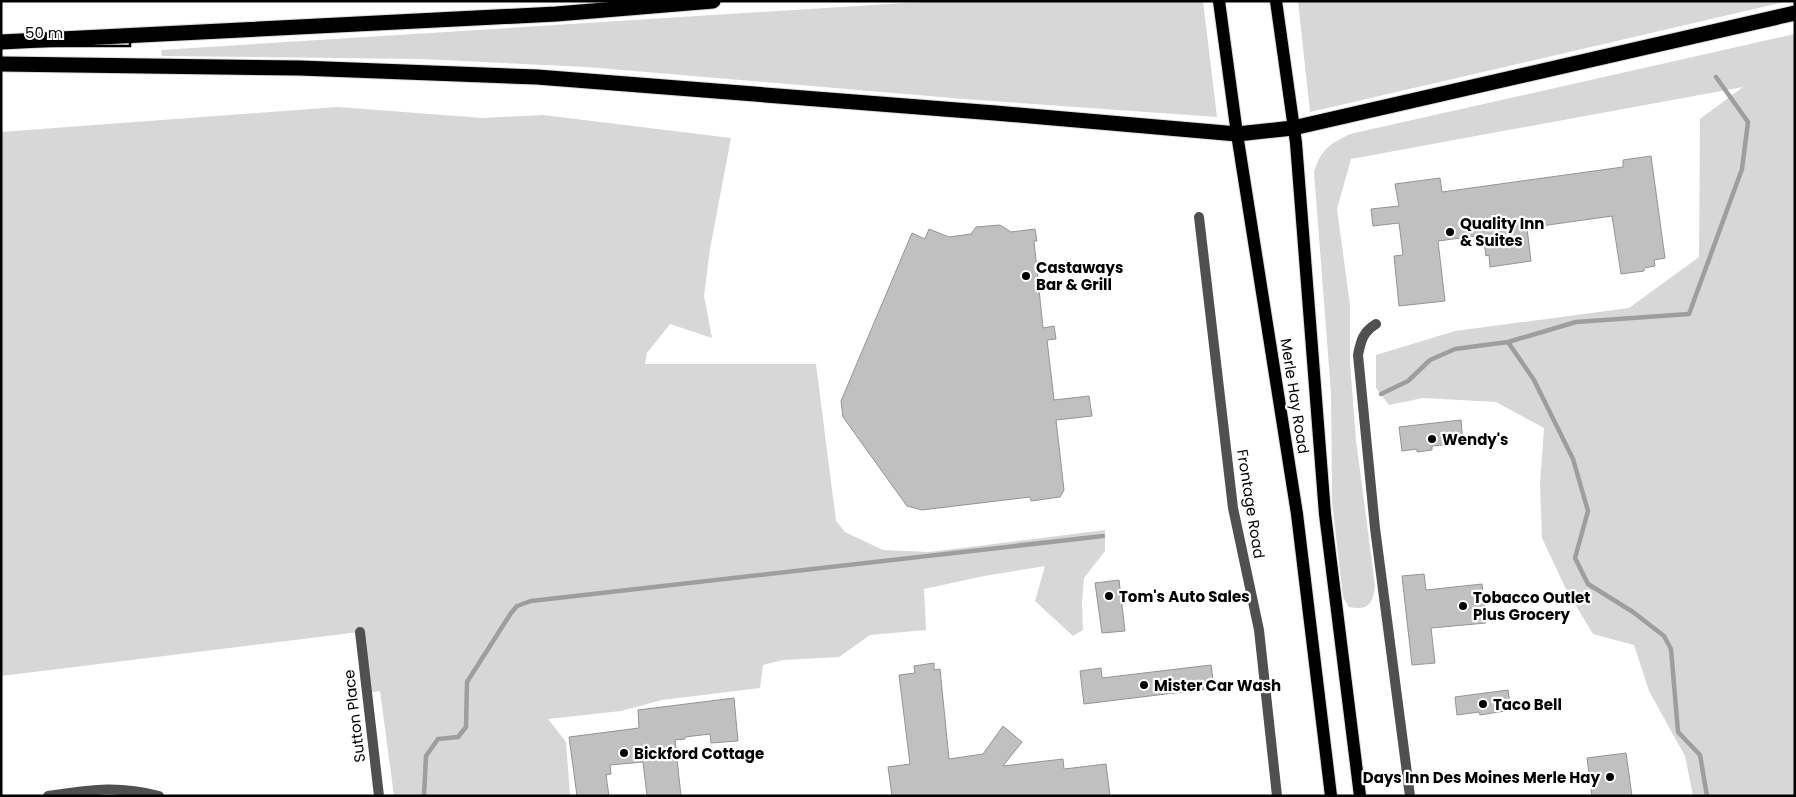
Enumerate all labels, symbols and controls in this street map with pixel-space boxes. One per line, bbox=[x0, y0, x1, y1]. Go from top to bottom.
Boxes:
scale bar bbox=[18, 15, 130, 47]
text: 50 m bbox=[25, 22, 63, 43]
place label: Quality Inn & Suites bbox=[1460, 213, 1544, 251]
marker: Quality Inn & Suites bbox=[1444, 226, 1456, 238]
place label: Castaways Bar & Grill bbox=[1036, 257, 1123, 295]
marker: Castaways Bar & Grill bbox=[1020, 270, 1032, 282]
street label: Merle Hay Road bbox=[1275, 337, 1315, 455]
place label: Wendy's bbox=[1442, 429, 1508, 450]
marker: Wendy's bbox=[1426, 433, 1438, 445]
street label: Frontage Road bbox=[1232, 448, 1270, 560]
place label: Tom's Auto Sales bbox=[1119, 586, 1250, 607]
place label: Tobacco Outlet Plus Grocery bbox=[1473, 587, 1590, 625]
marker: Tom's Auto Sales bbox=[1103, 590, 1115, 602]
marker: Tobacco Outlet Plus Grocery bbox=[1457, 600, 1469, 612]
street label: Sutton Place bbox=[338, 668, 370, 764]
place label: Mister Car Wash bbox=[1154, 675, 1281, 696]
marker: Mister Car Wash bbox=[1138, 679, 1150, 691]
place label: Taco Bell bbox=[1493, 694, 1562, 715]
marker: Taco Bell bbox=[1477, 698, 1489, 710]
place label: Bickford Cottage bbox=[634, 743, 764, 764]
marker: Bickford Cottage bbox=[618, 747, 630, 759]
place label: Days Inn Des Moines Merle Hay bbox=[1363, 767, 1601, 788]
marker: Days Inn Des Moines Merle Hay bbox=[1604, 771, 1616, 783]

